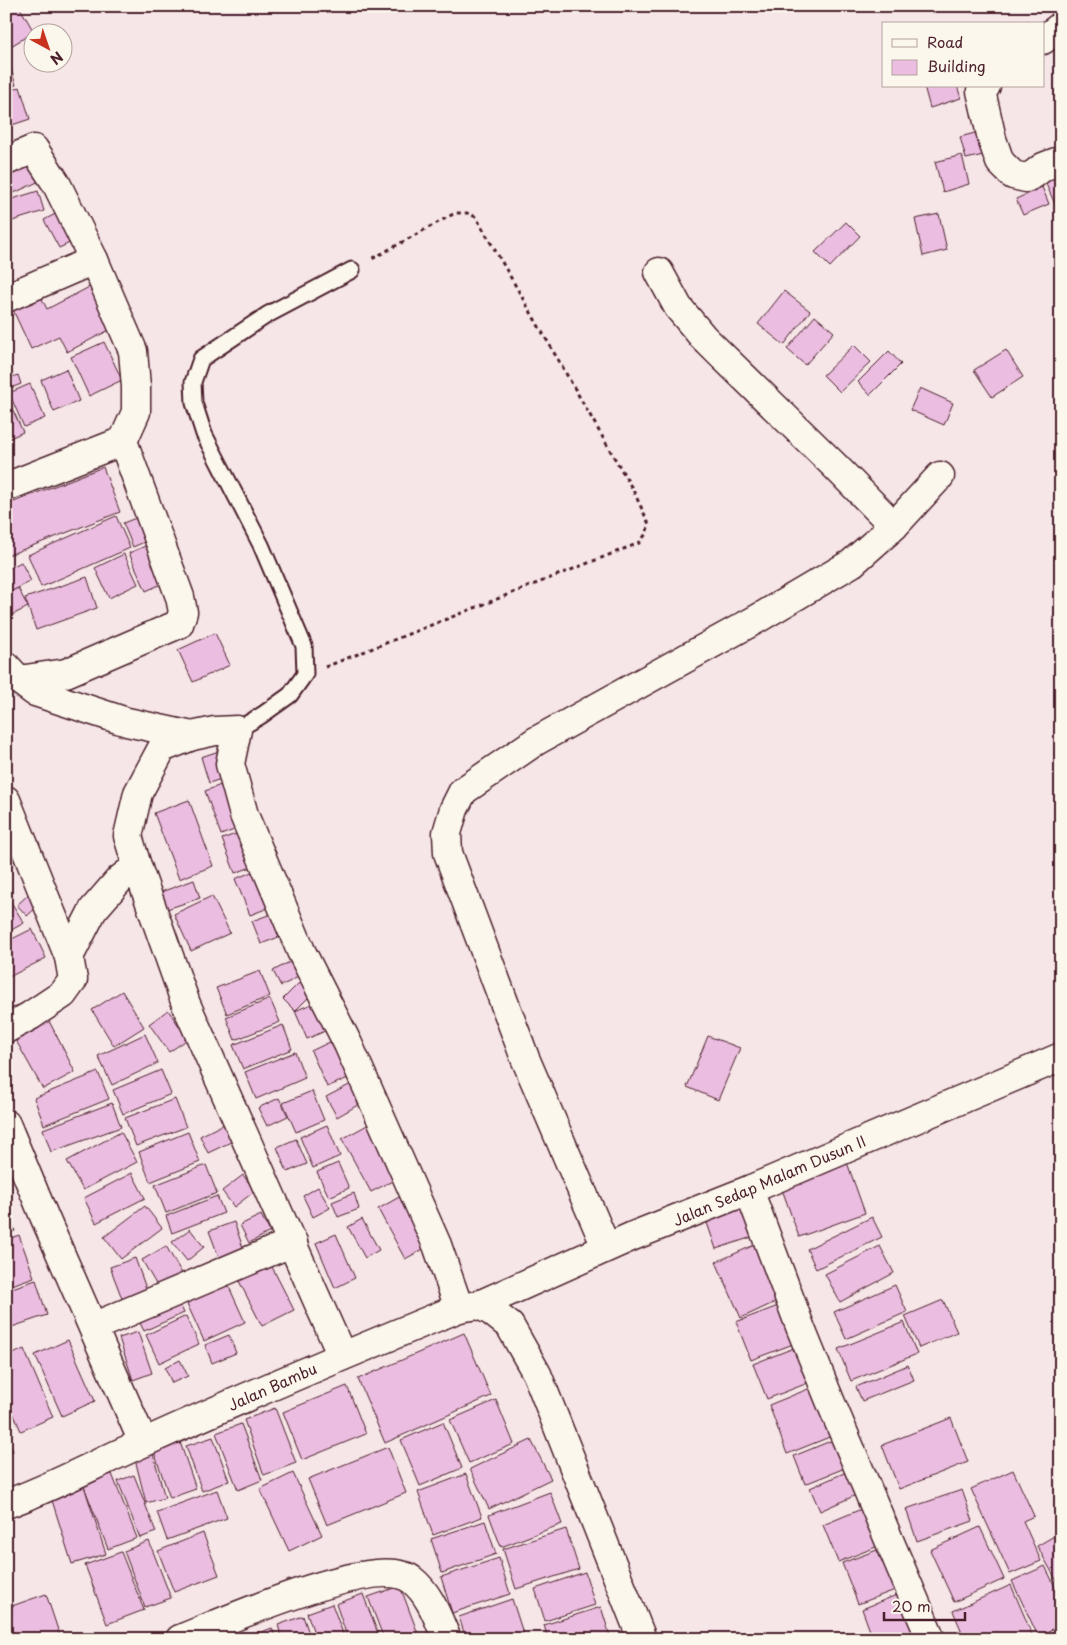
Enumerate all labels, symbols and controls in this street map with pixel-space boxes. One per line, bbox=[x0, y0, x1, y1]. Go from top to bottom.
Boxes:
north arrow bbox=[22, 22, 72, 72]
legend bbox=[882, 22, 1044, 88]
text: Road bbox=[927, 30, 963, 53]
text: N bbox=[46, 47, 68, 70]
text: Building bbox=[927, 54, 986, 77]
street label: Jalan Sedap Malam Dusun II bbox=[669, 1129, 869, 1231]
street label: Jalan Bambu bbox=[224, 1356, 320, 1416]
scale bar bbox=[884, 1590, 966, 1622]
text: 20 m bbox=[892, 1594, 931, 1617]

